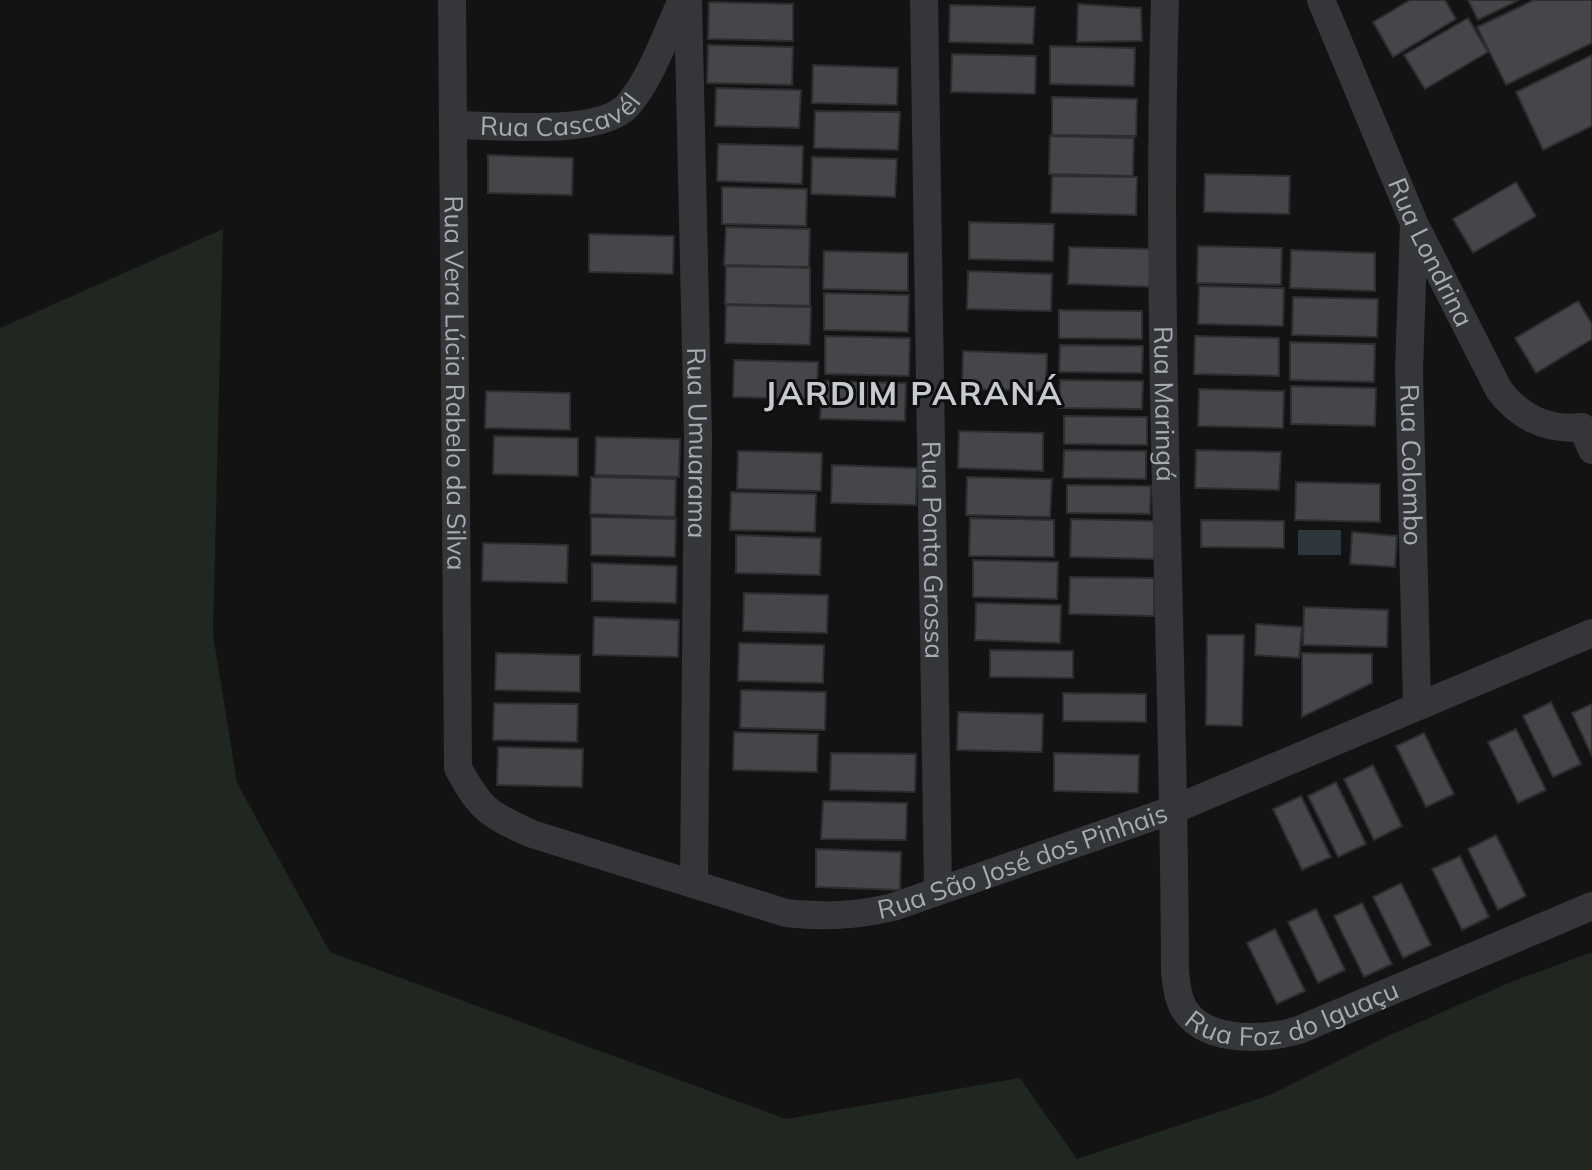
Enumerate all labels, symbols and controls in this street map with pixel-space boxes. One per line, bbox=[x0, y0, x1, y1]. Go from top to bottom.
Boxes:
street label: Rua Cascavél bbox=[479, 86, 647, 143]
street label: Rua Londrina bbox=[1381, 173, 1481, 332]
street label: Rua Vera Lúcia Rabelo da Silva bbox=[438, 195, 473, 571]
street label: Rua Maringá bbox=[1147, 326, 1183, 482]
street label: Rua Umuarama bbox=[680, 347, 715, 539]
district label: JARDIM PARANÁ bbox=[764, 372, 1064, 413]
street label: Rua Colombo bbox=[1393, 384, 1430, 546]
street label: Rua Ponta Grossa bbox=[915, 441, 951, 659]
street label: Rua São José dos Pinhais bbox=[874, 796, 1172, 926]
street label: Rua Foz do Iguaçu bbox=[1179, 973, 1403, 1053]

